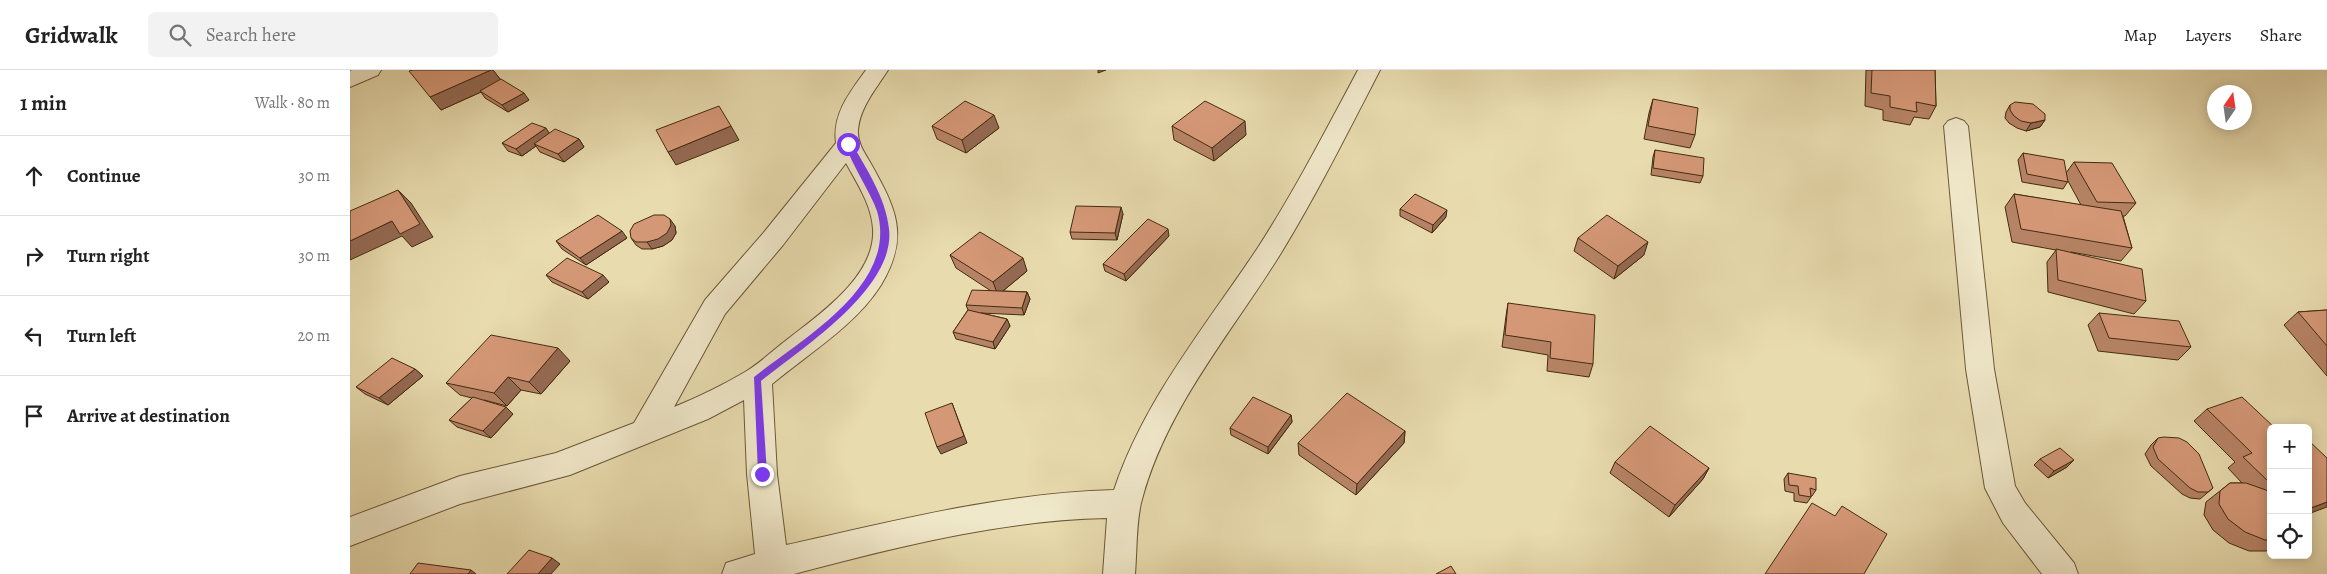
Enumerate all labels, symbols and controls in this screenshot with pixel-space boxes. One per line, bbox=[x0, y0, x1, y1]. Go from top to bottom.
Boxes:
search box bbox=[148, 12, 498, 57]
text: Gridwalk bbox=[25, 19, 118, 51]
icon: search bbox=[166, 21, 194, 49]
text: Search here bbox=[206, 22, 296, 48]
text: Map bbox=[2124, 23, 2157, 47]
text: Layers bbox=[2185, 23, 2232, 47]
text: Share bbox=[2260, 23, 2302, 47]
north arrow bbox=[2207, 85, 2252, 130]
text: 1 min bbox=[20, 89, 67, 117]
text: Walk · 80 m bbox=[255, 92, 330, 114]
route start bbox=[837, 133, 860, 156]
icon: ahead bbox=[20, 162, 48, 190]
text: Continue bbox=[67, 163, 141, 189]
text: 30 m bbox=[298, 165, 330, 187]
icon: right bbox=[20, 242, 48, 270]
text: Turn right bbox=[67, 243, 149, 269]
text: 30 m bbox=[298, 245, 330, 267]
icon: left bbox=[20, 322, 48, 350]
text: Turn left bbox=[67, 323, 136, 349]
text: 20 m bbox=[297, 325, 330, 347]
icon: arrive bbox=[20, 402, 48, 430]
text: Arrive at destination bbox=[67, 403, 230, 429]
map controls bbox=[2267, 424, 2312, 559]
button: + bbox=[2267, 424, 2312, 469]
route end bbox=[751, 463, 774, 486]
button: − bbox=[2267, 469, 2312, 514]
button: locate bbox=[2267, 514, 2312, 559]

